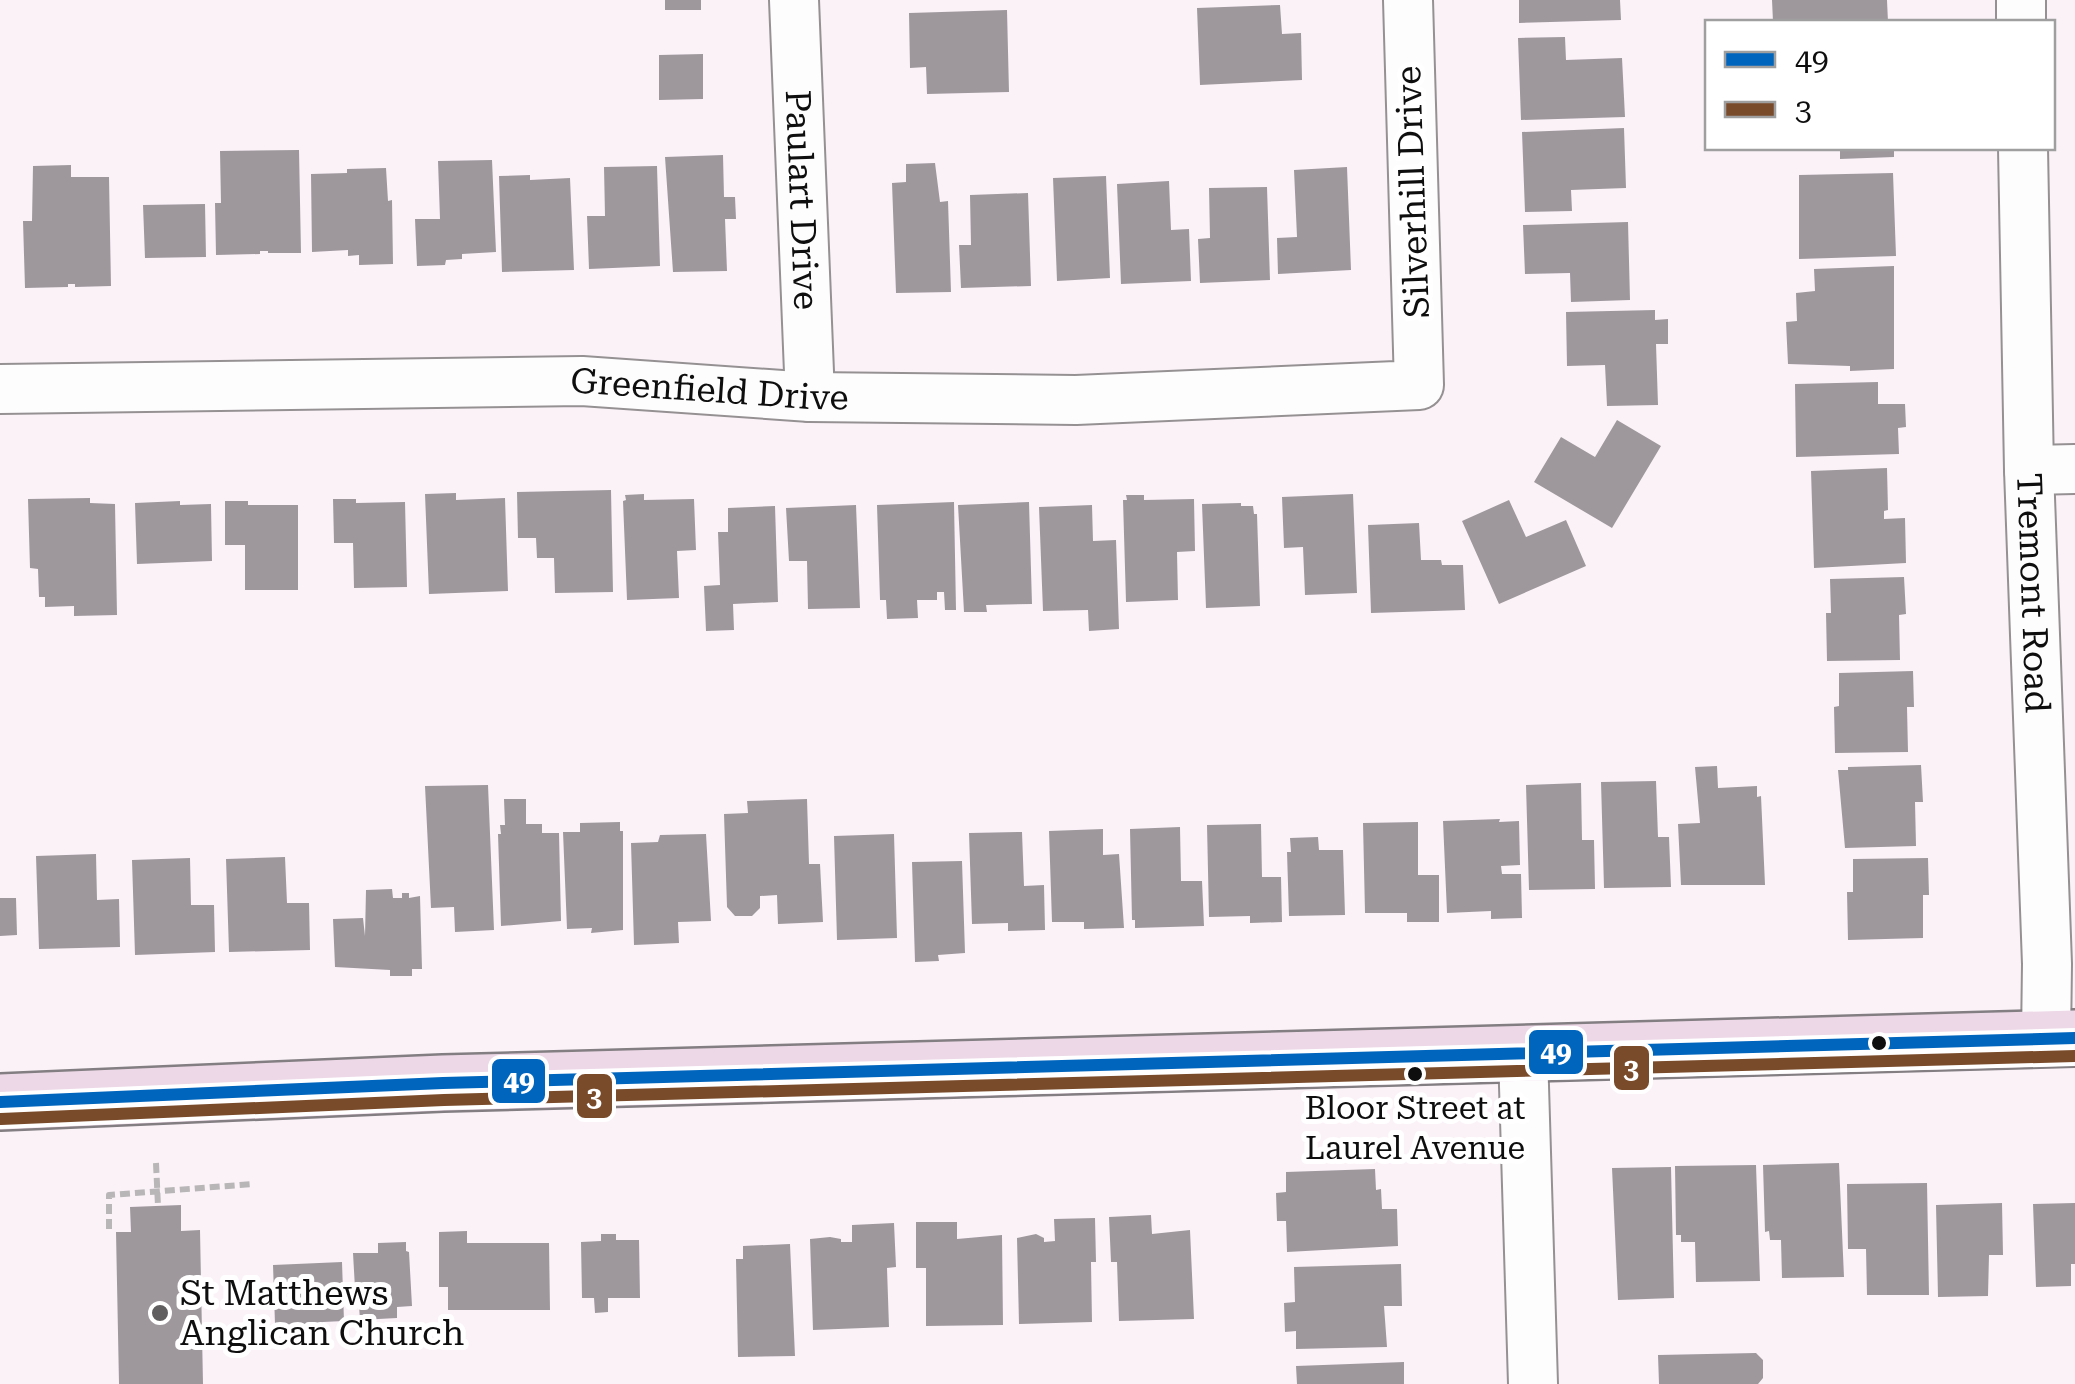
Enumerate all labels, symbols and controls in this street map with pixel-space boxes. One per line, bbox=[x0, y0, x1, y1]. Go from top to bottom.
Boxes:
legend bbox=[1705, 20, 2055, 150]
text: 49 bbox=[1795, 42, 1829, 77]
street label: Silverhill Drive bbox=[1388, 65, 1438, 319]
street label: Paulart Drive bbox=[777, 89, 827, 311]
text: 3 bbox=[1795, 92, 1812, 127]
street label: Greenfield Drive bbox=[569, 360, 849, 418]
street label: Tremont Road bbox=[2009, 472, 2058, 714]
line badge: 49 bbox=[1527, 1028, 1585, 1076]
unlabelled marker bbox=[1869, 1033, 1889, 1053]
text: 49 bbox=[1540, 1036, 1572, 1069]
line badge: 3 bbox=[1612, 1044, 1651, 1092]
text: 3 bbox=[1623, 1052, 1639, 1085]
line badge: 49 bbox=[490, 1057, 547, 1105]
marker: Bloor Street at Laurel Avenue bbox=[1405, 1064, 1425, 1084]
text: 49 bbox=[503, 1065, 535, 1098]
line badge: 3 bbox=[575, 1072, 614, 1120]
text: 3 bbox=[586, 1080, 602, 1113]
place label: Bloor Street at Laurel Avenue bbox=[1305, 1089, 1525, 1167]
place label: St Matthews Anglican Church bbox=[180, 1273, 464, 1354]
marker: St Matthews Anglican Church bbox=[149, 1302, 171, 1324]

